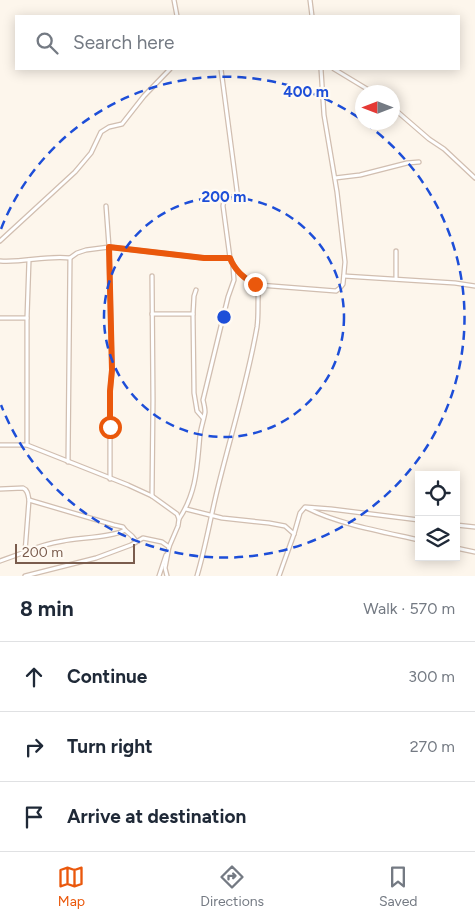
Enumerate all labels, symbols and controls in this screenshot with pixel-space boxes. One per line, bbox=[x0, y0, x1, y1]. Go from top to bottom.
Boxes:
search box bbox=[15, 15, 460, 70]
icon: search bbox=[33, 29, 61, 57]
text: Search here bbox=[73, 31, 175, 54]
text: 400 m bbox=[283, 83, 329, 101]
north arrow bbox=[355, 85, 400, 130]
text: 200 m bbox=[202, 188, 246, 206]
route end bbox=[244, 273, 267, 296]
centre of rings bbox=[215, 308, 233, 326]
route start bbox=[99, 416, 122, 439]
map controls bbox=[415, 471, 460, 561]
button: locate bbox=[415, 471, 460, 516]
button: layers bbox=[415, 516, 460, 561]
scale bar bbox=[15, 541, 135, 564]
text: 200 m bbox=[22, 544, 63, 561]
text: 8 min bbox=[20, 596, 74, 621]
text: Walk · 570 m bbox=[363, 599, 455, 618]
icon: ahead bbox=[20, 663, 48, 691]
text: Continue bbox=[67, 665, 147, 688]
text: 300 m bbox=[408, 667, 455, 686]
icon: right bbox=[20, 733, 48, 761]
text: Turn right bbox=[67, 735, 153, 758]
text: 270 m bbox=[410, 737, 455, 756]
icon: arrive bbox=[20, 803, 48, 831]
text: Arrive at destination bbox=[67, 805, 246, 828]
tab: Map bbox=[57, 863, 85, 910]
tab: Directions bbox=[200, 863, 264, 910]
tab: Saved bbox=[379, 863, 418, 910]

